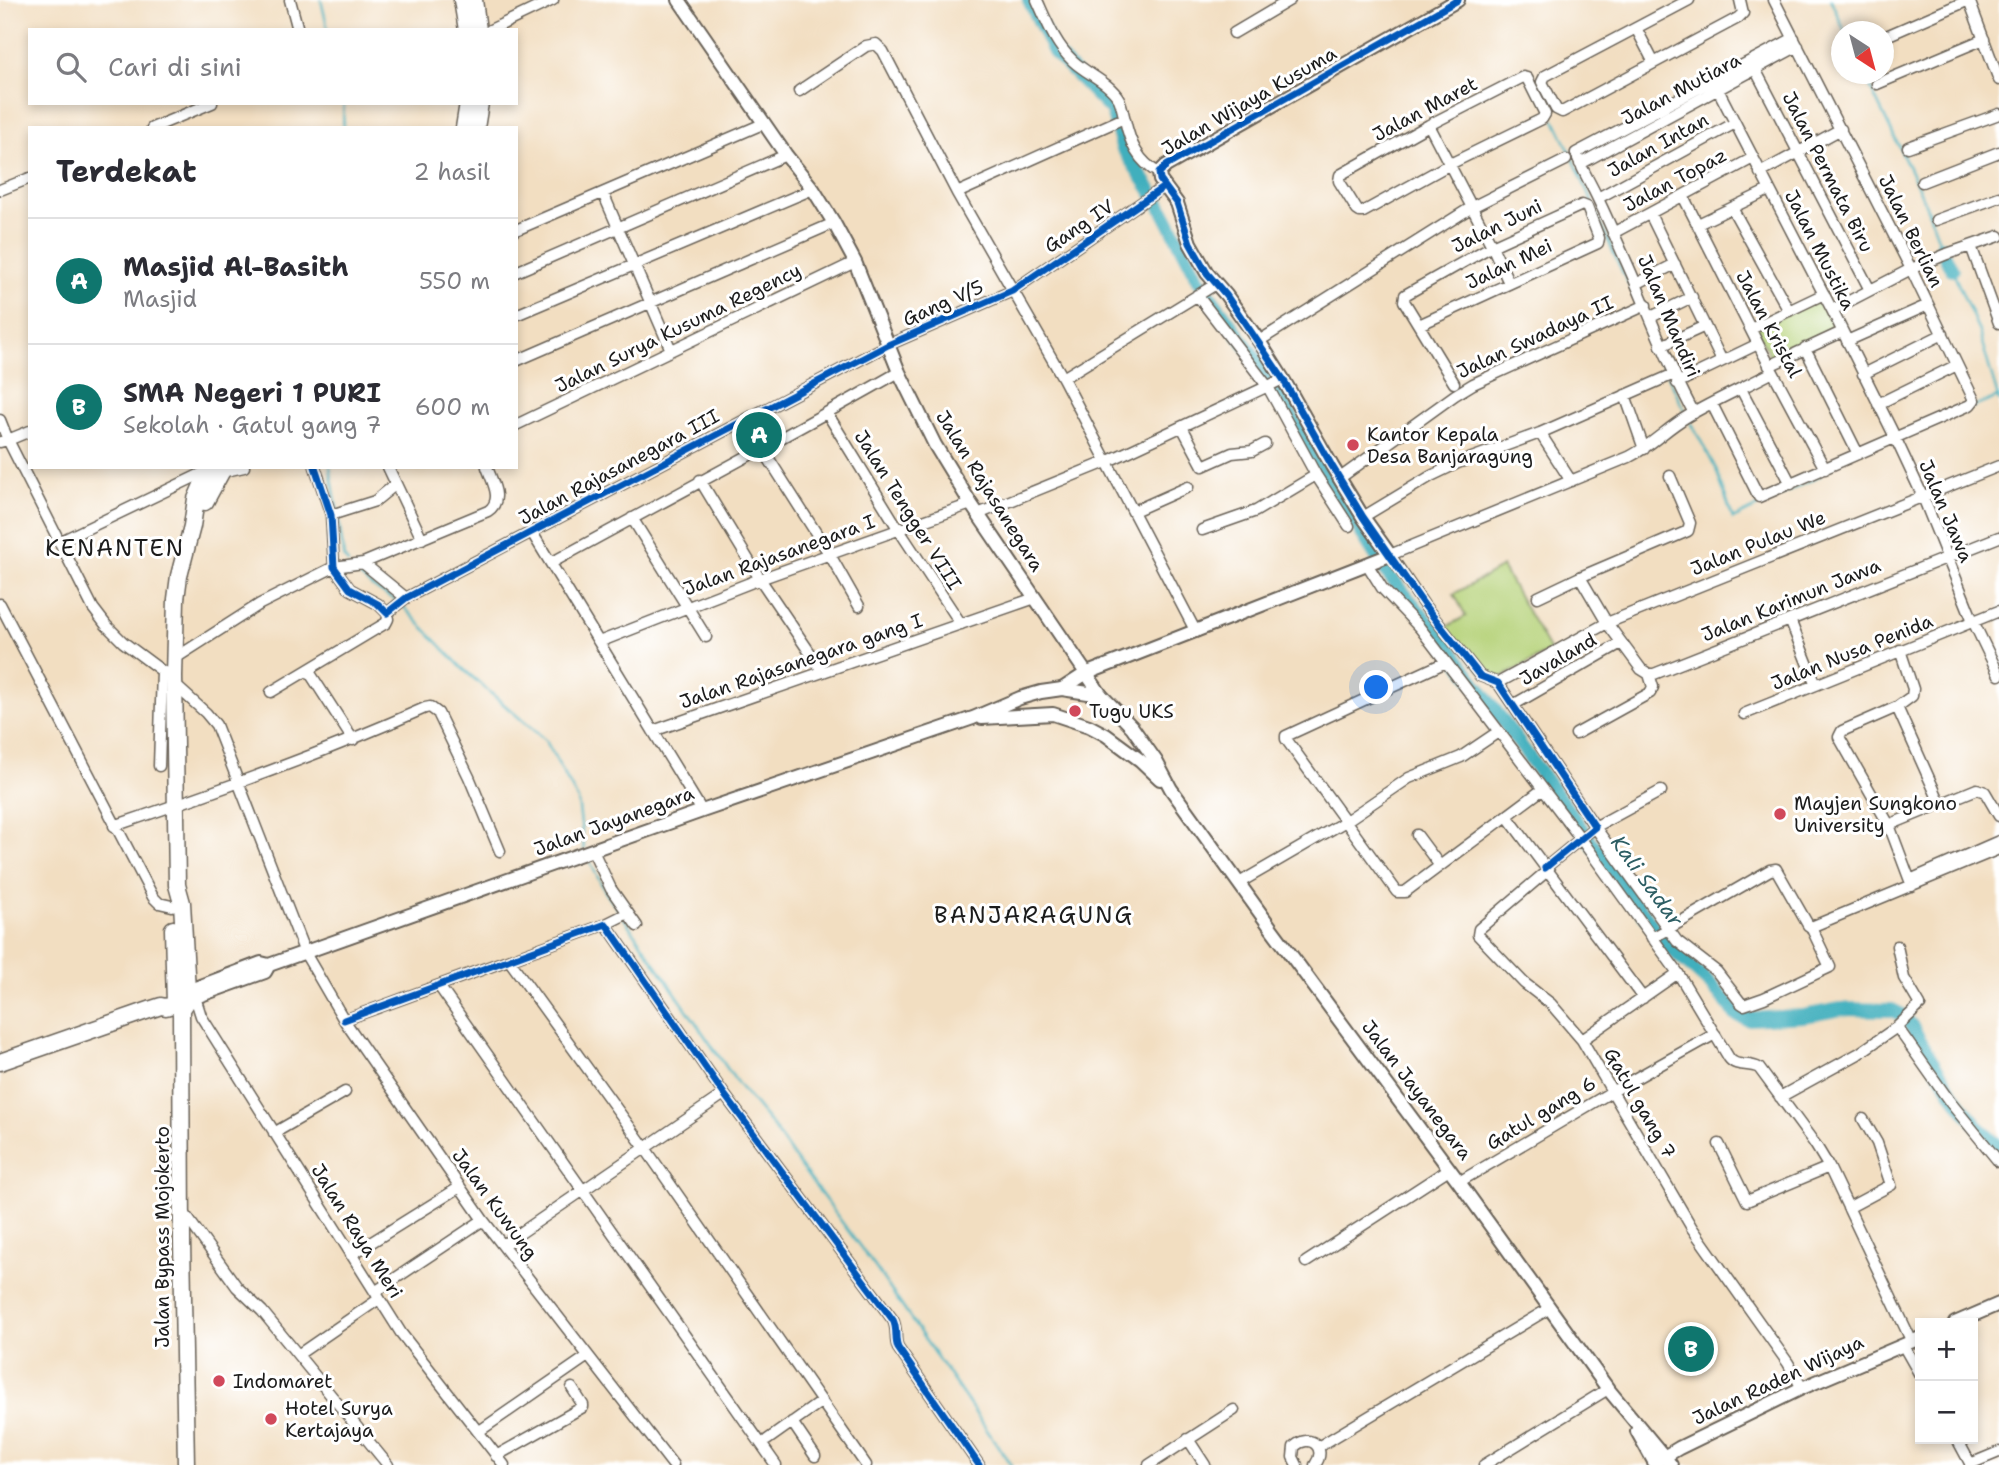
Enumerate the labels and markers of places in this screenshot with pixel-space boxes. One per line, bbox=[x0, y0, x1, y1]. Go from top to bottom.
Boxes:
pin: A bbox=[736, 409, 782, 461]
place label: Kantor Kepala Desa Banjaragung bbox=[1367, 422, 1533, 469]
marker: Kantor Kepala Desa Banjaragung bbox=[1345, 437, 1361, 453]
place label: Tugu UKS bbox=[1089, 699, 1174, 724]
marker: Tugu UKS bbox=[1067, 703, 1083, 719]
place label: Mayjen Sungkono University bbox=[1794, 791, 1957, 838]
marker: Mayjen Sungkono University bbox=[1772, 806, 1788, 822]
pin: B bbox=[1668, 1323, 1714, 1375]
place label: Indomaret bbox=[233, 1369, 333, 1394]
marker: Indomaret bbox=[211, 1373, 227, 1389]
place label: Hotel Surya Kertajaya bbox=[285, 1396, 393, 1443]
marker: Hotel Surya Kertajaya bbox=[263, 1411, 279, 1427]

